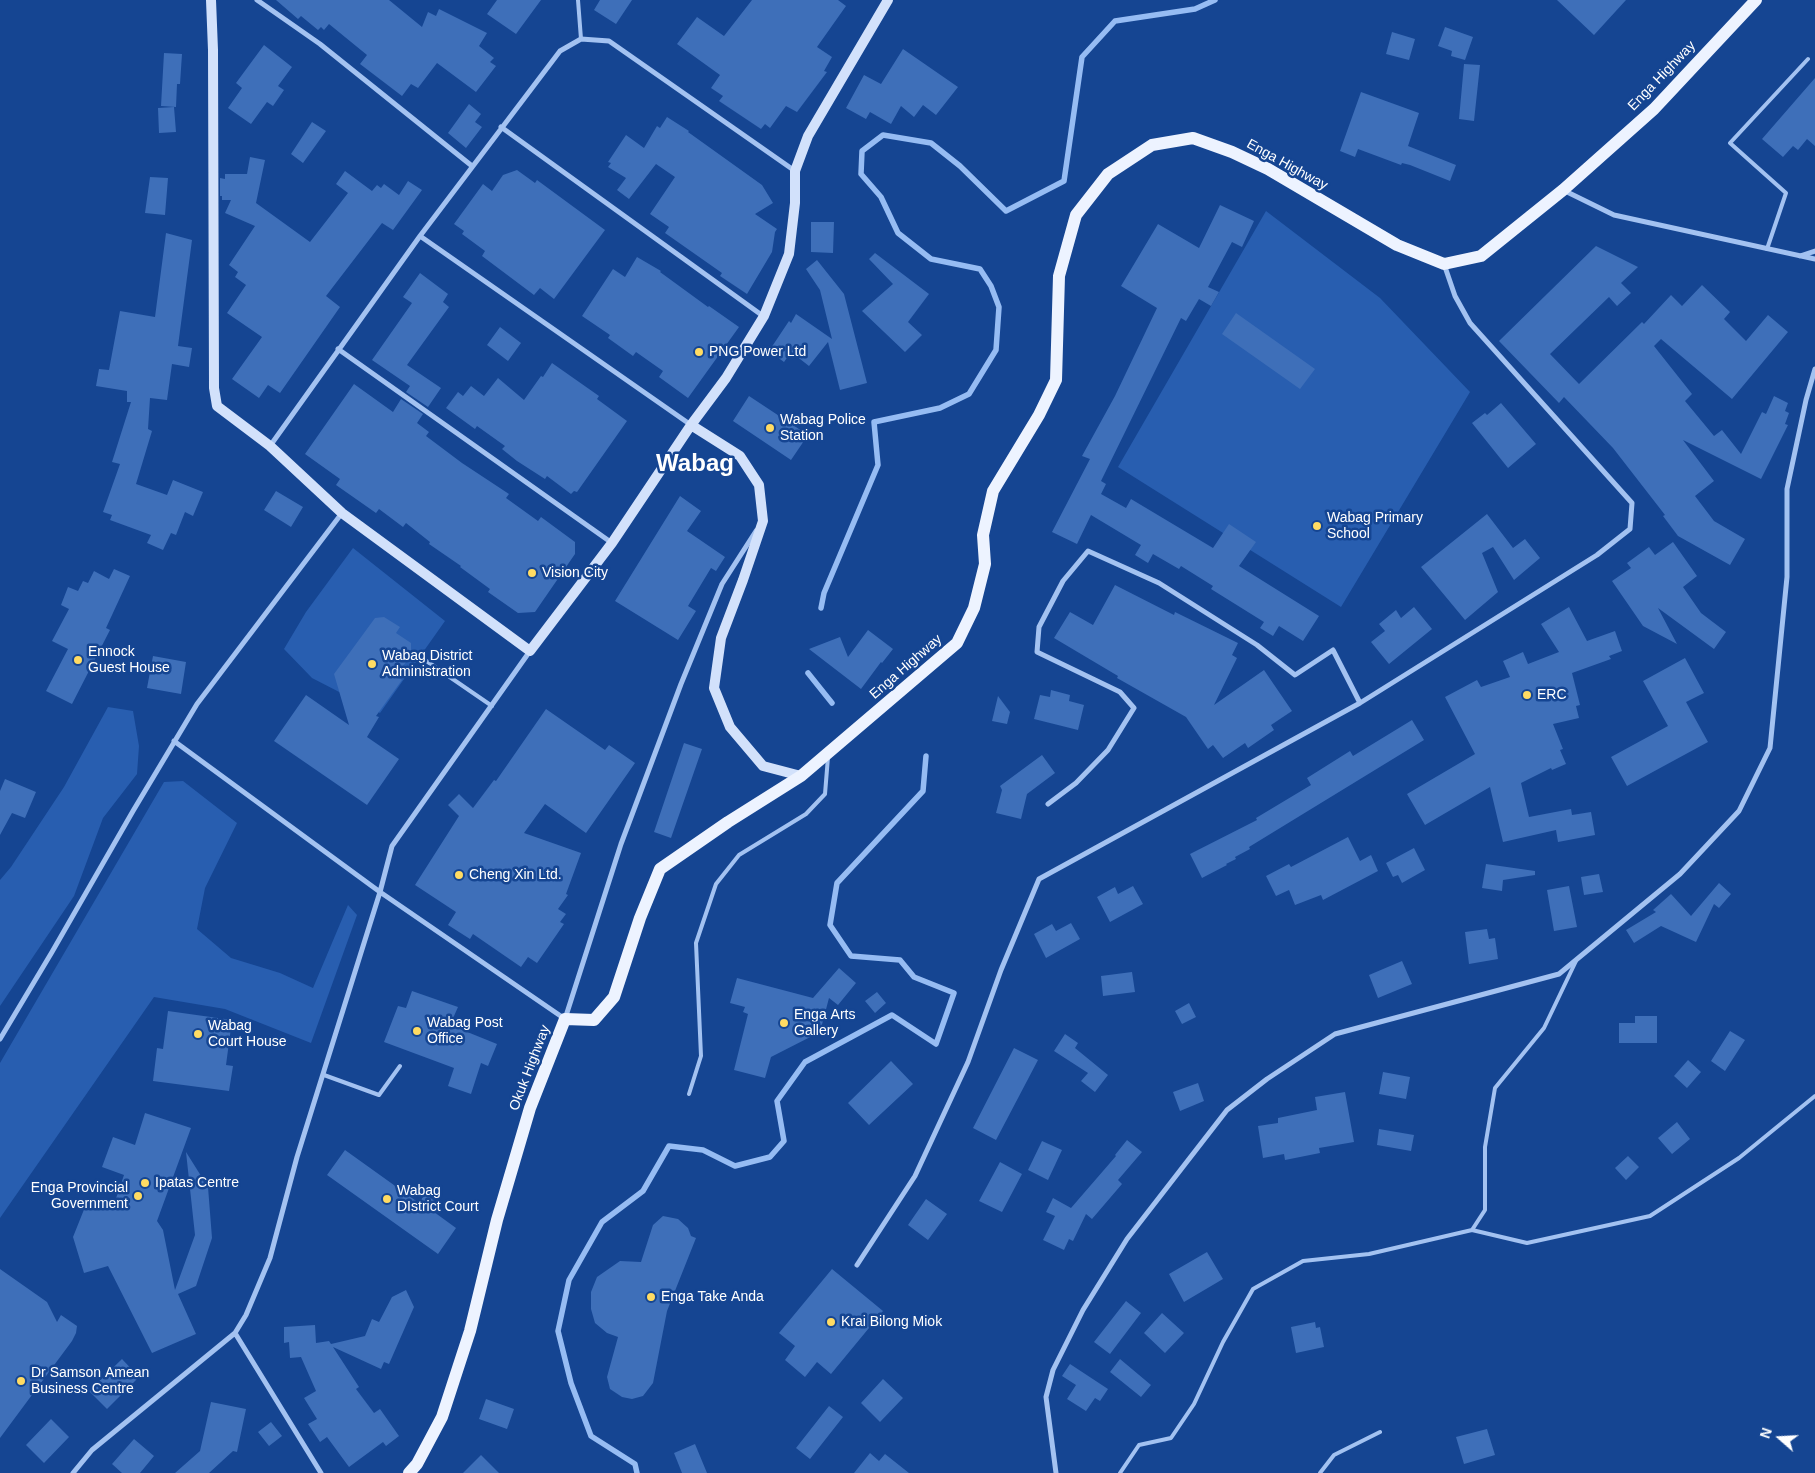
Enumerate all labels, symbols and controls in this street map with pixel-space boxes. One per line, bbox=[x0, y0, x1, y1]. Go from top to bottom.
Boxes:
street label: Enga Highway bbox=[1625, 38, 1699, 114]
street label: Enga Highway bbox=[1243, 136, 1331, 194]
place label: PNG Power Ltd bbox=[709, 344, 806, 360]
marker: PNG Power Ltd bbox=[693, 346, 705, 358]
place label: Wabag Police Station bbox=[780, 412, 866, 444]
marker: Wabag Police Station bbox=[764, 422, 776, 434]
district label: Wabag bbox=[656, 450, 734, 478]
place label: Wabag Primary School bbox=[1327, 510, 1423, 542]
marker: Wabag Primary School bbox=[1311, 520, 1323, 532]
place label: Vision City bbox=[542, 565, 608, 581]
marker: Vision City bbox=[526, 567, 538, 579]
street label: Enga Highway bbox=[866, 631, 946, 703]
place label: Ennock Guest House bbox=[88, 644, 170, 676]
place label: Wabag District Administration bbox=[382, 648, 473, 680]
marker: Ennock Guest House bbox=[72, 654, 84, 666]
marker: Wabag District Administration bbox=[366, 658, 378, 670]
place label: ERC bbox=[1537, 687, 1567, 703]
marker: ERC bbox=[1521, 689, 1533, 701]
place label: Cheng Xin Ltd. bbox=[469, 867, 562, 883]
marker: Cheng Xin Ltd. bbox=[453, 869, 465, 881]
place label: Enga Arts Gallery bbox=[794, 1007, 855, 1040]
place label: Wabag Post Office bbox=[427, 1015, 503, 1048]
marker: Enga Arts Gallery bbox=[778, 1017, 790, 1029]
place label: Wabag Court House bbox=[208, 1018, 287, 1050]
street label: Okuk Highway bbox=[506, 1023, 554, 1113]
marker: Wabag Post Office bbox=[411, 1025, 423, 1037]
marker: Wabag Court House bbox=[192, 1028, 204, 1040]
place label: Ipatas Centre bbox=[155, 1175, 239, 1191]
marker: Ipatas Centre bbox=[139, 1177, 151, 1189]
place label: Enga Provincial Government bbox=[31, 1180, 128, 1212]
place label: Wabag DIstrict Court bbox=[397, 1183, 479, 1216]
marker: Enga Provincial Government bbox=[132, 1190, 144, 1202]
marker: Wabag DIstrict Court bbox=[381, 1193, 393, 1205]
place label: Enga Take Anda bbox=[661, 1289, 764, 1305]
marker: Enga Take Anda bbox=[645, 1291, 657, 1303]
place label: Krai Bilong Miok bbox=[841, 1314, 942, 1330]
marker: Krai Bilong Miok bbox=[825, 1316, 837, 1328]
place label: Dr Samson Amean Business Centre bbox=[31, 1365, 149, 1398]
marker: Dr Samson Amean Business Centre bbox=[15, 1375, 27, 1387]
north arrow bbox=[1755, 1413, 1805, 1463]
text: N bbox=[1757, 1426, 1775, 1441]

